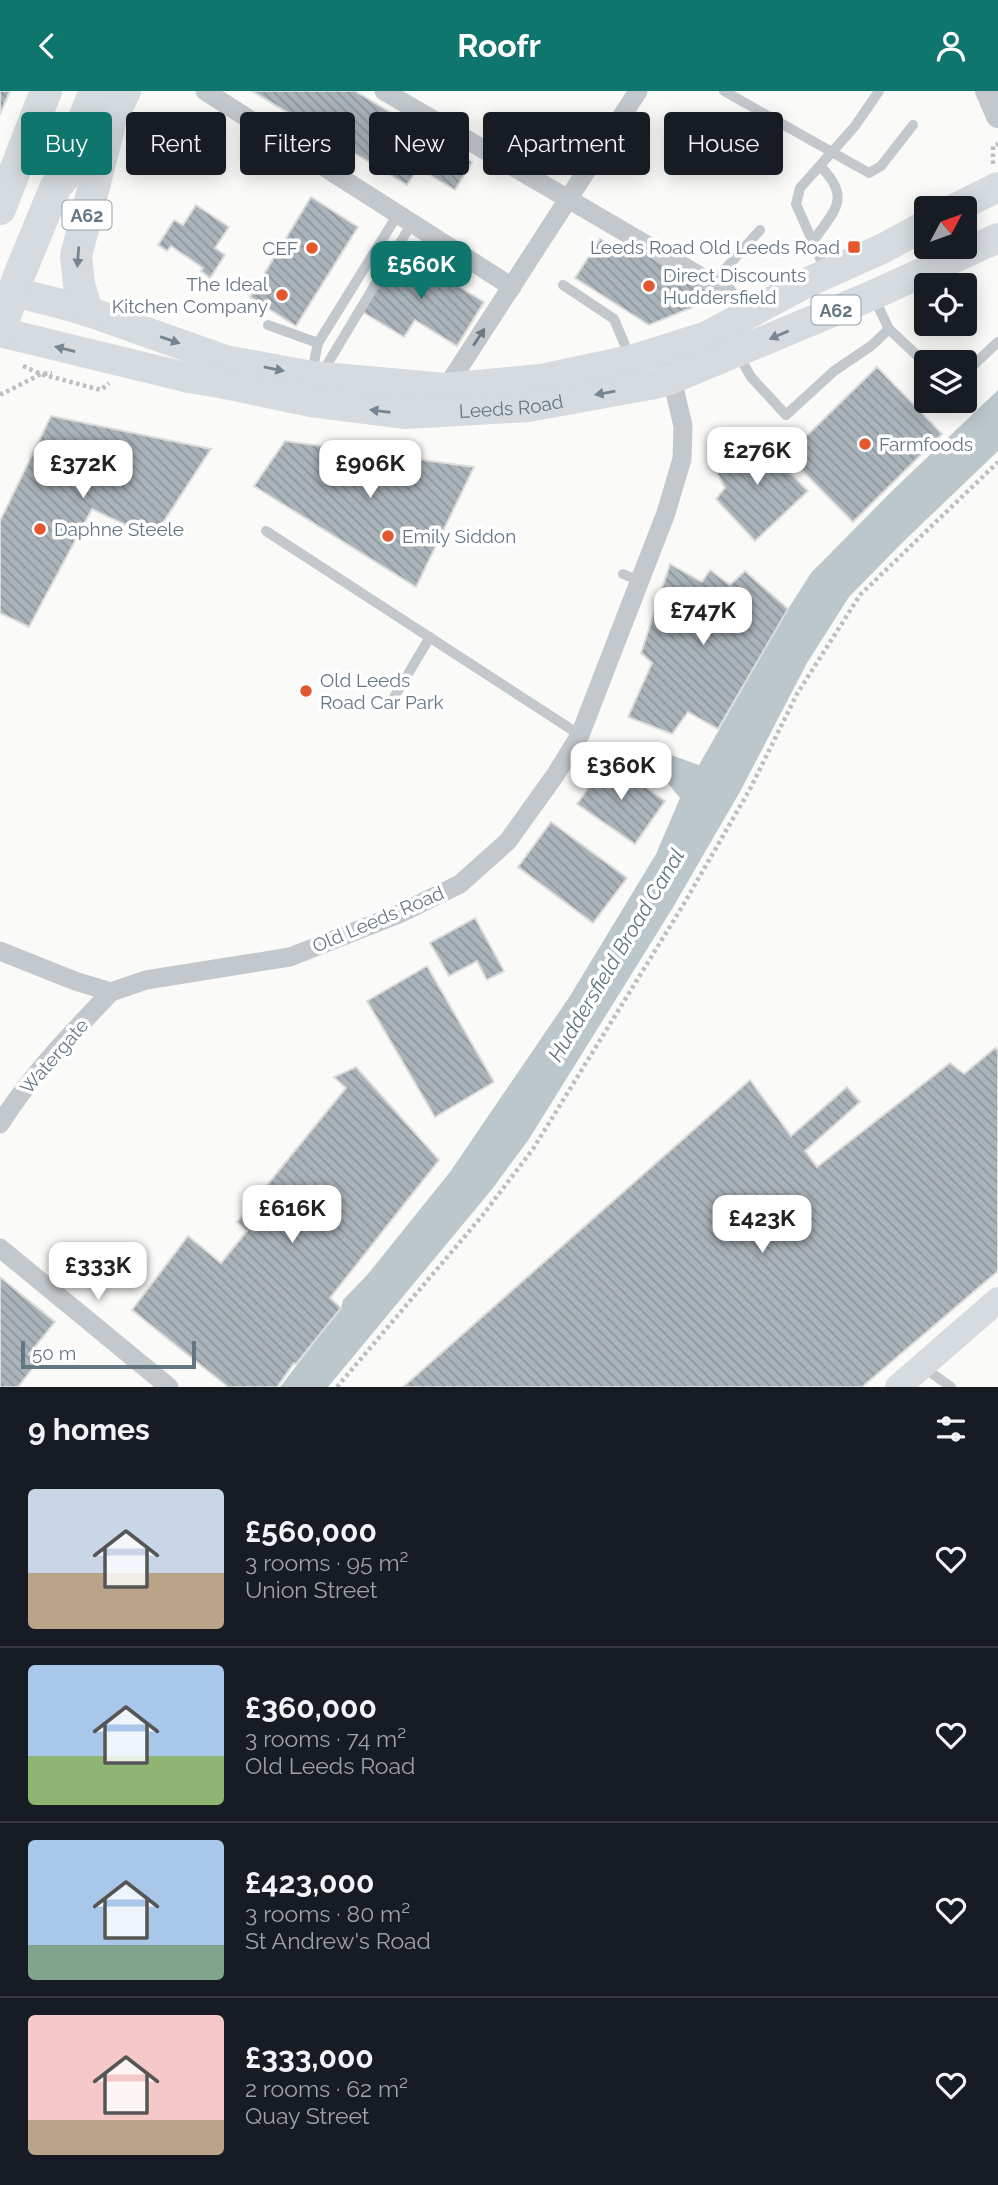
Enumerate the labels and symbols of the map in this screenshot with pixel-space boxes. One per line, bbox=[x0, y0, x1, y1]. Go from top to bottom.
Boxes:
north arrow bbox=[914, 196, 976, 259]
road number: A62 bbox=[62, 201, 112, 230]
place label: Leeds Road Old Leeds Road bbox=[590, 236, 840, 258]
place label: CEF bbox=[262, 237, 298, 259]
marker: Leeds Road Old Leeds Road bbox=[846, 239, 862, 255]
marker: CEF bbox=[304, 240, 320, 256]
pin: £560K bbox=[372, 241, 470, 301]
one-way arrow bbox=[72, 246, 83, 268]
place label: Direct Discounts Huddersfield bbox=[663, 264, 806, 308]
place label: The Ideal Kitchen Company bbox=[112, 273, 269, 317]
marker: Direct Discounts Huddersfield bbox=[641, 278, 657, 294]
marker: The Ideal Kitchen Company bbox=[274, 287, 290, 303]
road number: A62 bbox=[812, 295, 860, 324]
one-way arrow bbox=[472, 328, 485, 347]
one-way arrow bbox=[768, 330, 789, 341]
one-way arrow bbox=[160, 335, 181, 346]
one-way arrow bbox=[54, 343, 76, 354]
one-way arrow bbox=[263, 364, 285, 375]
one-way arrow bbox=[594, 388, 616, 399]
street label: Leeds Road bbox=[458, 390, 565, 422]
one-way arrow bbox=[368, 405, 390, 416]
pin: £276K bbox=[708, 427, 806, 487]
place label: Farmfoods bbox=[879, 433, 973, 455]
marker: Farmfoods bbox=[857, 436, 873, 452]
pin: £372K bbox=[34, 441, 132, 500]
pin: £906K bbox=[321, 441, 419, 500]
place label: Daphne Steele bbox=[54, 518, 184, 540]
marker: Daphne Steele bbox=[32, 521, 48, 537]
place label: Emily Siddon bbox=[402, 525, 516, 547]
marker: Emily Siddon bbox=[380, 528, 396, 544]
pin: £747K bbox=[654, 587, 752, 647]
place label: Old Leeds Road Car Park bbox=[320, 669, 444, 713]
marker: Old Leeds Road Car Park bbox=[298, 683, 314, 699]
pin: £360K bbox=[572, 743, 670, 802]
water label: Huddersfield Broad Canal bbox=[542, 844, 690, 1066]
street label: Old Leeds Road bbox=[309, 881, 447, 957]
street label: Watergate bbox=[15, 1014, 93, 1098]
pin: £616K bbox=[243, 1185, 341, 1245]
pin: £423K bbox=[713, 1195, 811, 1255]
pin: £333K bbox=[49, 1243, 147, 1302]
scale bar bbox=[21, 1338, 196, 1370]

